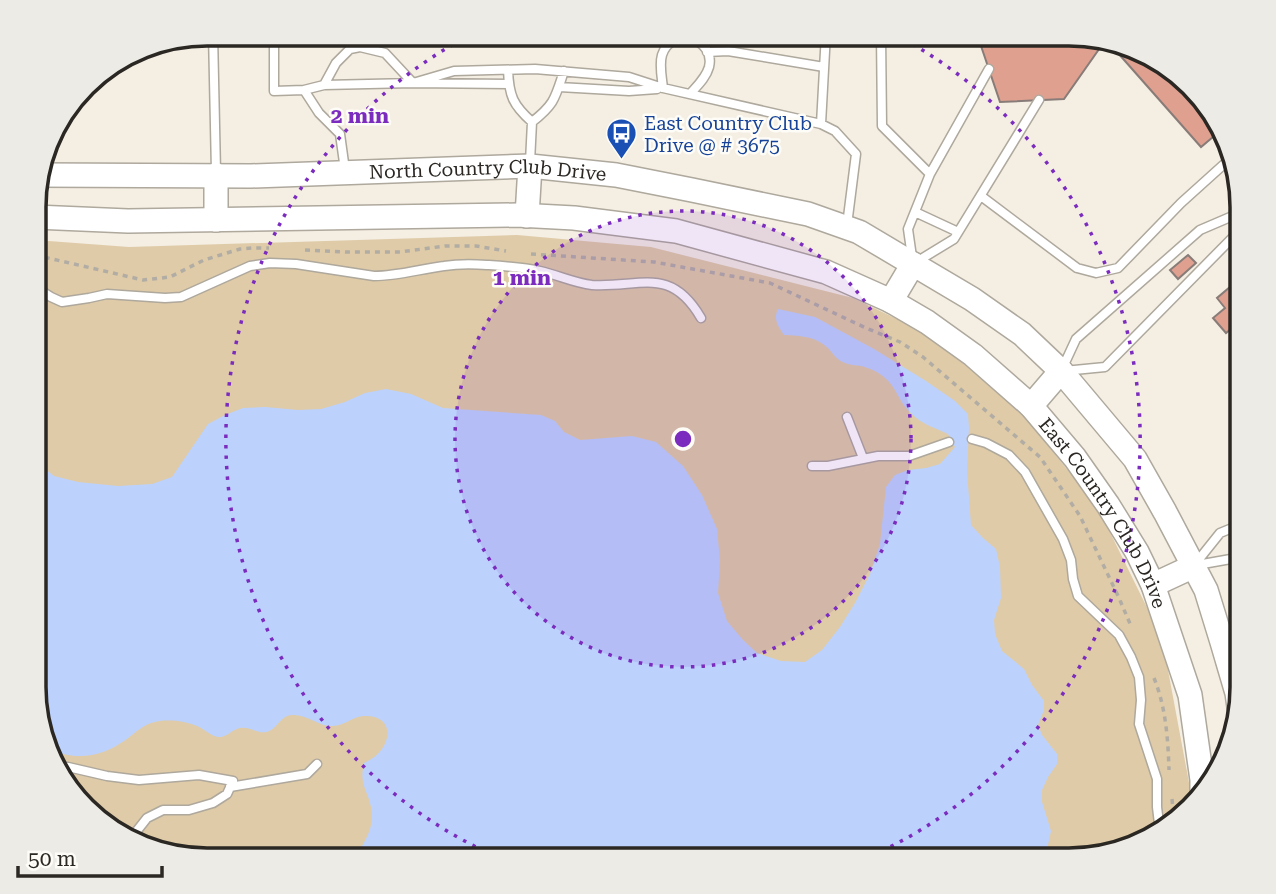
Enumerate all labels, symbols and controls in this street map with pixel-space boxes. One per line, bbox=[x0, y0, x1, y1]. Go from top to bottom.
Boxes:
text: 2 min bbox=[331, 104, 389, 128]
place label: East Country Club Drive @ # 3675 bbox=[644, 112, 812, 157]
bus stop icon: East Country Club Drive @ # 3675 bbox=[604, 117, 638, 161]
street label: North Country Club Drive bbox=[369, 154, 608, 185]
text: 1 min bbox=[493, 266, 551, 290]
street label: East Country Club Drive bbox=[1034, 413, 1171, 611]
centre of rings bbox=[671, 427, 695, 451]
scale bar bbox=[18, 834, 161, 878]
text: 50 m bbox=[28, 847, 76, 871]

